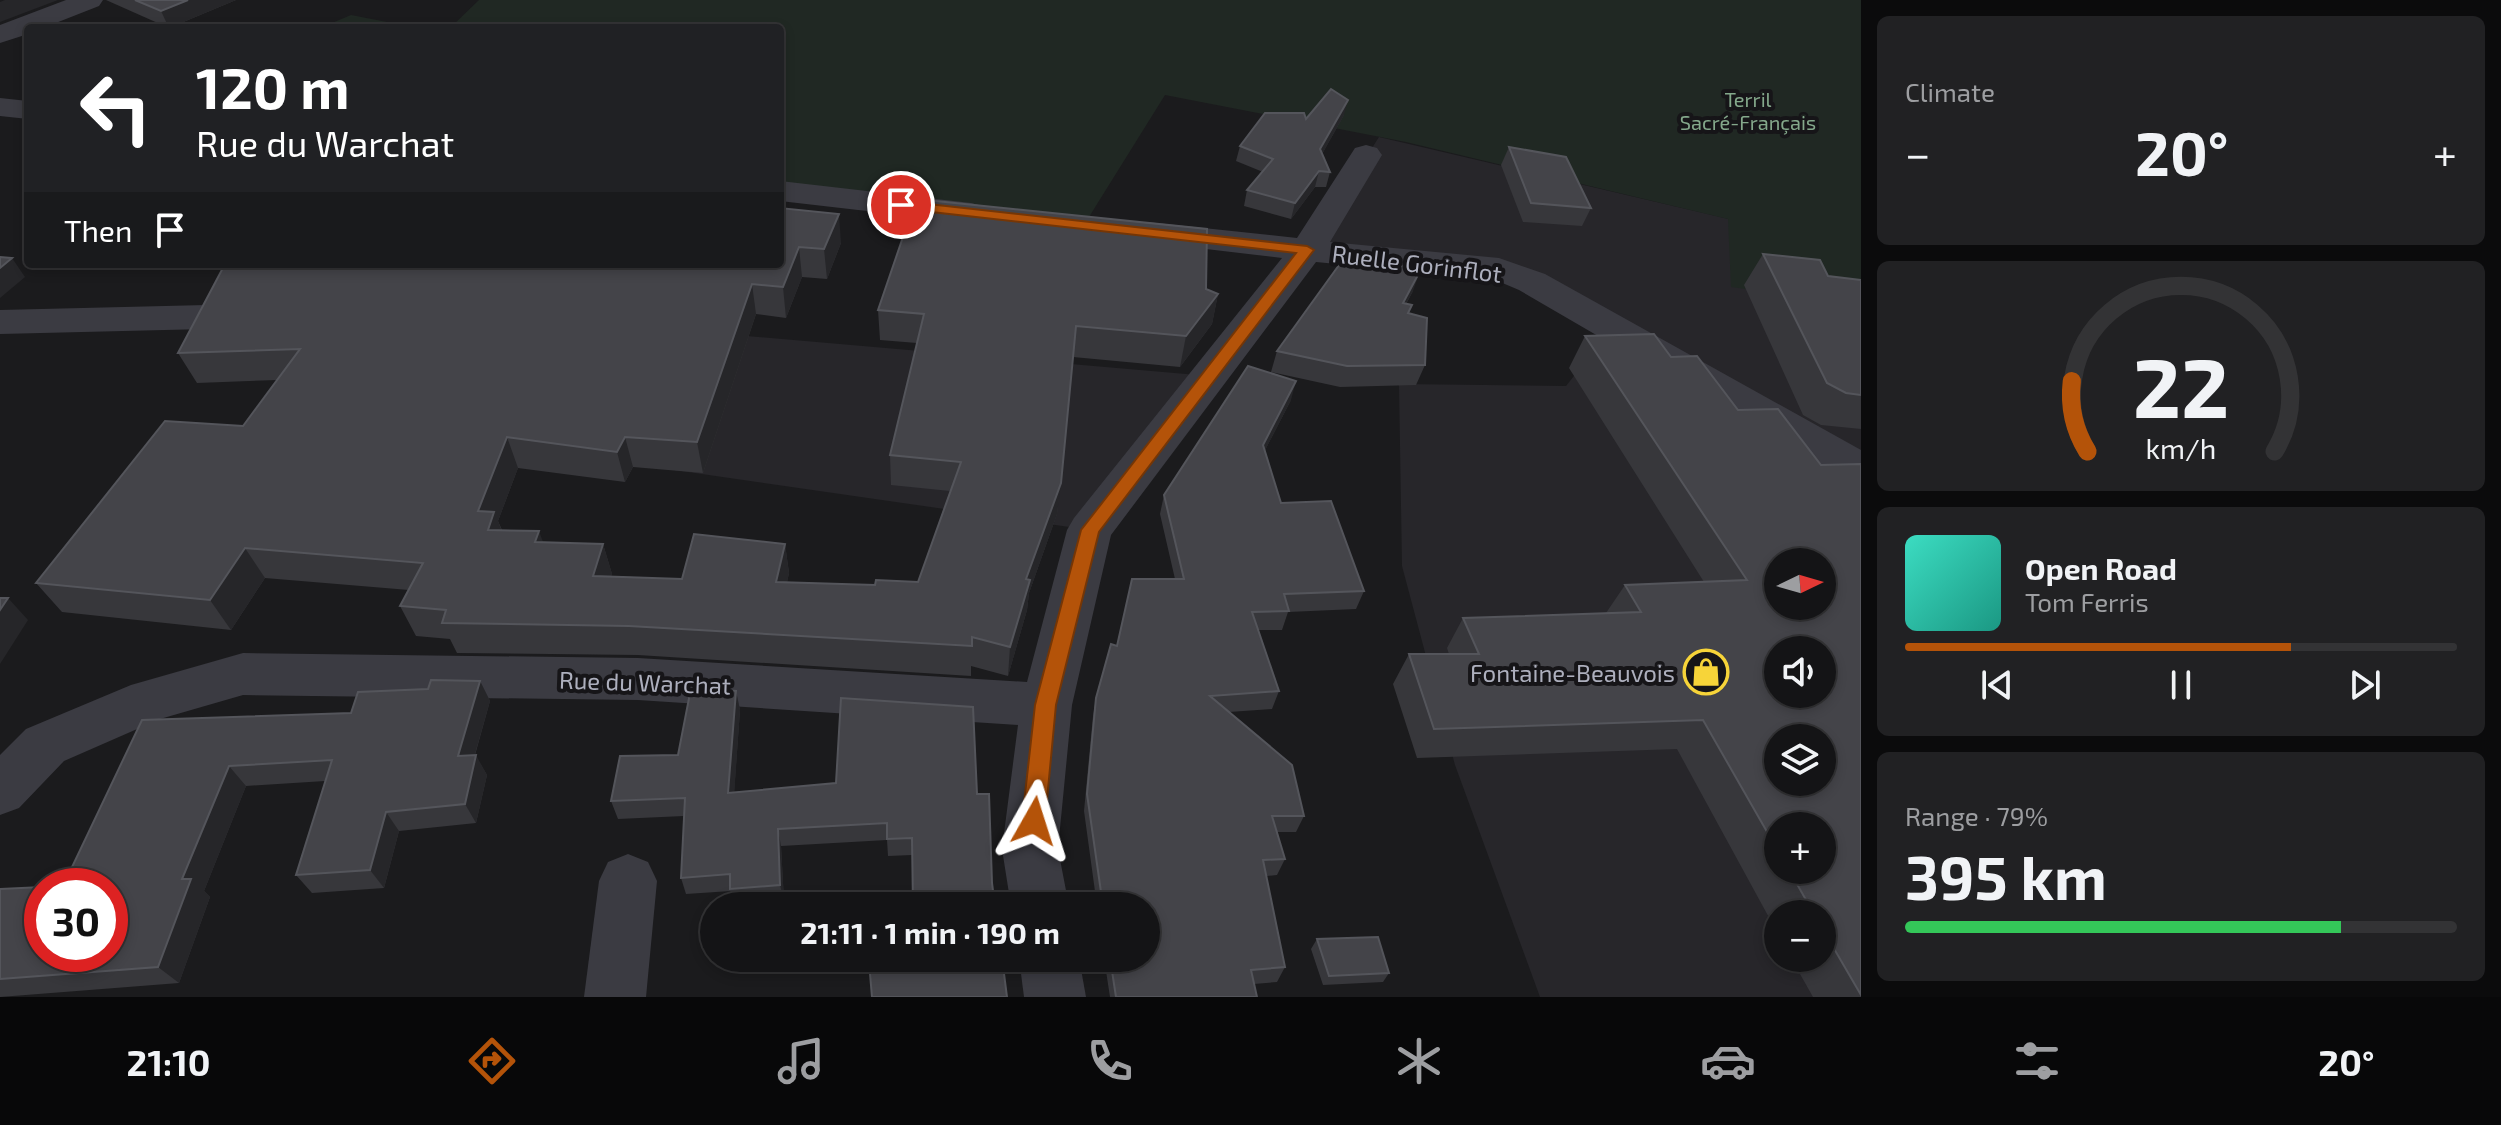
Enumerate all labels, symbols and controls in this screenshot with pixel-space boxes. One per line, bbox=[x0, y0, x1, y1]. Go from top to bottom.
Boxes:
text: 120 m bbox=[196, 53, 350, 120]
icon: left bbox=[64, 56, 168, 160]
text: Climate bbox=[1905, 76, 1995, 107]
park label: Terril Sacré-Français bbox=[1680, 87, 1816, 135]
text: 20° bbox=[2135, 116, 2228, 188]
text: Rue du Warchat bbox=[196, 121, 454, 164]
text: − bbox=[1905, 126, 1931, 179]
text: + bbox=[2433, 126, 2457, 179]
pin bbox=[867, 171, 935, 239]
icon: arrive bbox=[879, 183, 923, 227]
icon: arrive bbox=[148, 208, 192, 252]
text: Then bbox=[64, 212, 132, 248]
street label: Ruelle Gorinflot bbox=[1330, 238, 1504, 288]
text: 22 bbox=[2133, 334, 2229, 434]
text: km/h bbox=[2146, 430, 2216, 465]
north arrow bbox=[1764, 548, 1836, 620]
map controls bbox=[1764, 548, 1836, 972]
text: Open Road bbox=[2025, 550, 2177, 586]
text: Tom Ferris bbox=[2025, 586, 2149, 617]
button: sound bbox=[1764, 636, 1836, 708]
shop icon: Fontaine-Beauvois bbox=[1682, 648, 1730, 696]
place label: Fontaine-Beauvois bbox=[1470, 658, 1675, 687]
icon: previous bbox=[1975, 663, 2019, 707]
icon: pause bbox=[2159, 663, 2203, 707]
icon: next bbox=[2343, 663, 2387, 707]
street label: Rue du Warchat bbox=[558, 665, 732, 699]
button: layers bbox=[1764, 724, 1836, 796]
position arrow bbox=[992, 779, 1076, 863]
text: Range · 79% bbox=[1905, 800, 2048, 831]
button: + bbox=[1764, 812, 1836, 884]
text: 395 km bbox=[1905, 840, 2107, 912]
speed limit sign: 30 bbox=[24, 868, 128, 972]
button: − bbox=[1764, 900, 1836, 972]
text: 21:11 · 1 min · 190 m bbox=[800, 914, 1060, 950]
icon: directions bbox=[464, 1033, 520, 1089]
icon: music bbox=[773, 1033, 829, 1089]
icon: phone bbox=[1082, 1033, 1138, 1089]
icon: climate bbox=[1391, 1033, 1447, 1089]
icon: car bbox=[1700, 1033, 1756, 1089]
icon: filters bbox=[2009, 1033, 2065, 1089]
text: 21:10 bbox=[127, 1040, 211, 1083]
text: 20° bbox=[2318, 1040, 2374, 1083]

